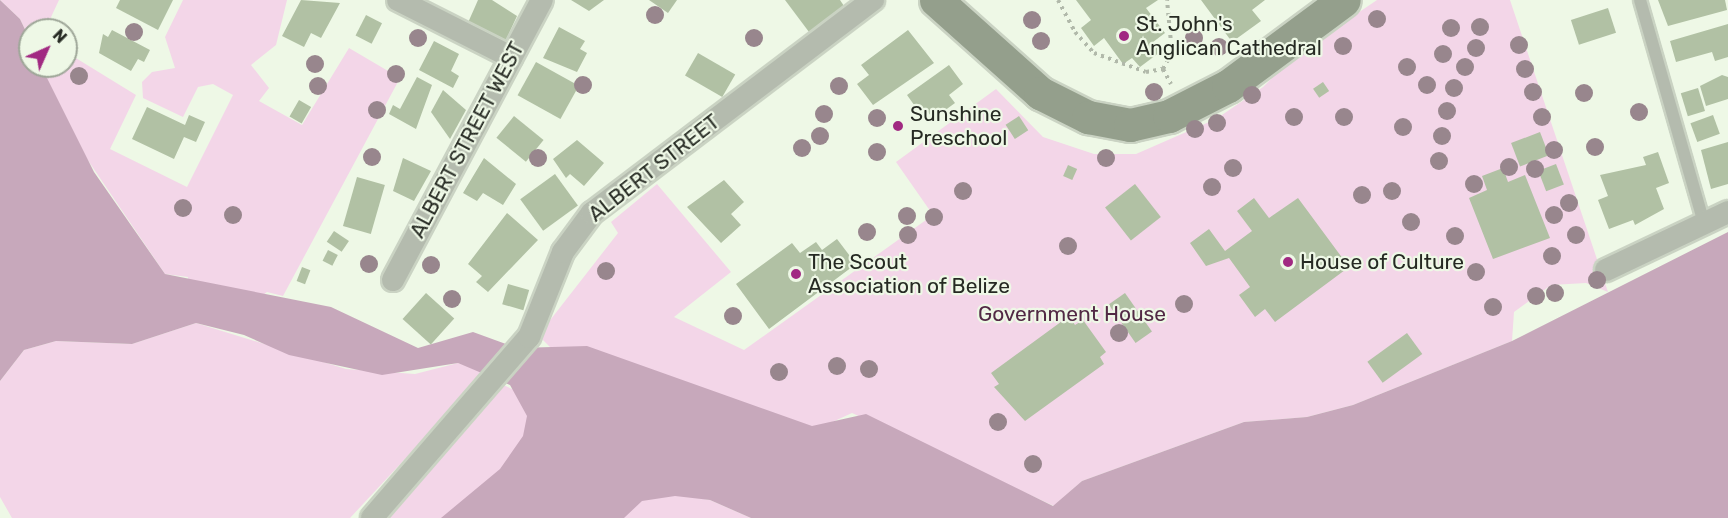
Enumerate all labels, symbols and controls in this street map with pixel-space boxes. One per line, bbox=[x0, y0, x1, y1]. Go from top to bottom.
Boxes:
place label: St. John's Anglican Cathedral bbox=[1136, 11, 1322, 61]
north arrow bbox=[18, 18, 78, 78]
text: N bbox=[49, 26, 70, 47]
marker: St. John's Anglican Cathedral bbox=[1117, 29, 1131, 43]
street label: ALBERT STREET WEST bbox=[404, 37, 530, 243]
place label: Sunshine Preschool bbox=[910, 101, 1007, 151]
street label: ALBERT STREET bbox=[583, 109, 725, 227]
marker: Sunshine Preschool bbox=[891, 119, 905, 133]
place label: The Scout Association of Belize bbox=[808, 249, 1010, 299]
place label: House of Culture bbox=[1300, 249, 1465, 275]
marker: House of Culture bbox=[1281, 255, 1295, 269]
marker: The Scout Association of Belize bbox=[789, 267, 803, 281]
park label: Government House bbox=[978, 301, 1166, 327]

